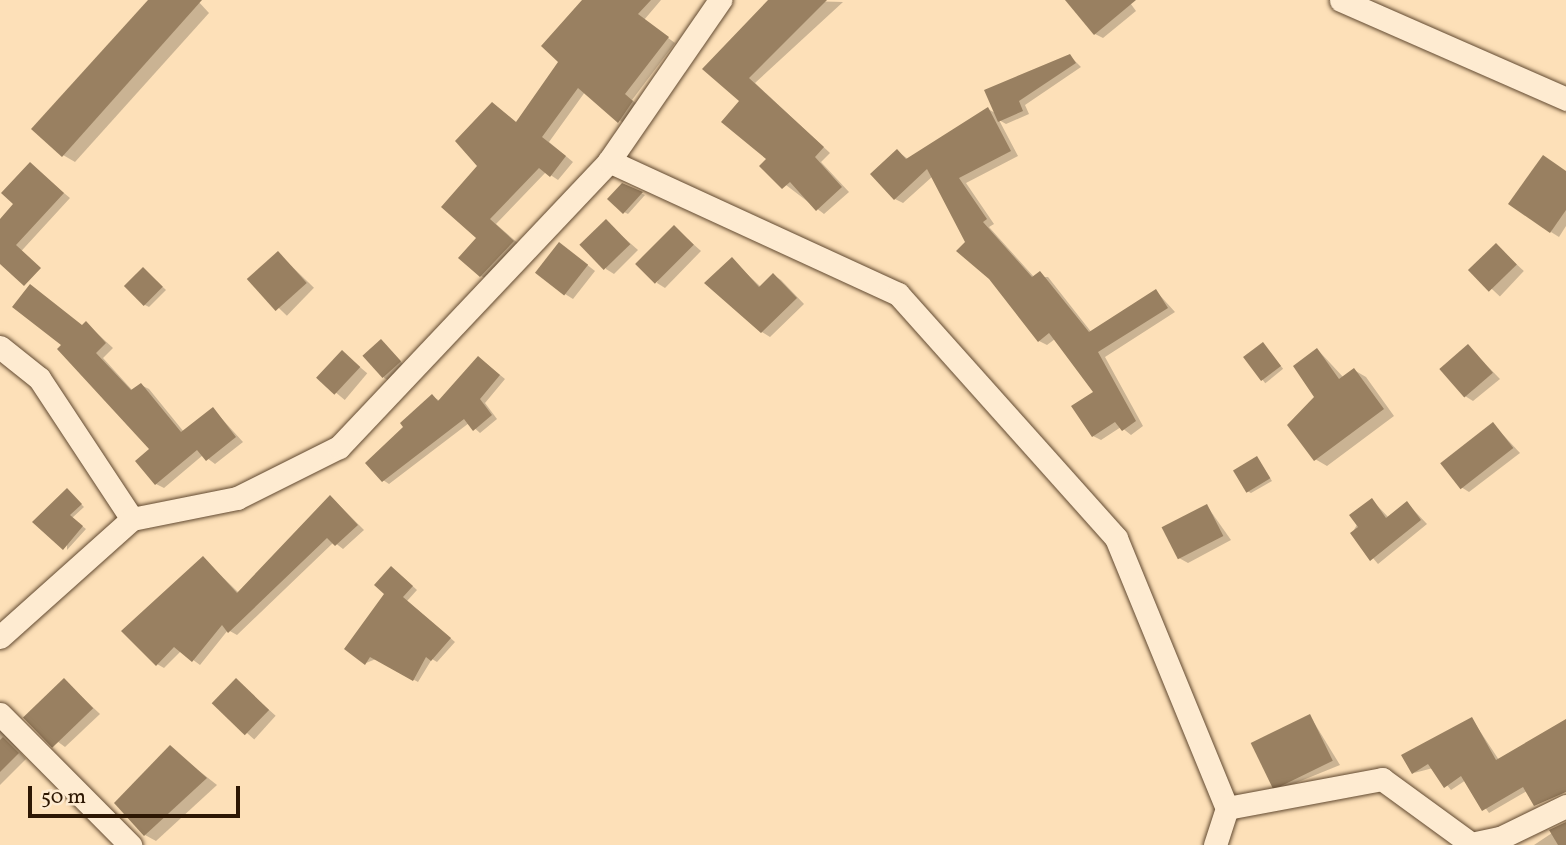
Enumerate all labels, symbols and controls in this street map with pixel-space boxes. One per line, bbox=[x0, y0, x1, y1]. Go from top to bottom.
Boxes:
scale bar bbox=[32, 772, 243, 816]
text: 50 m bbox=[41, 783, 86, 812]

